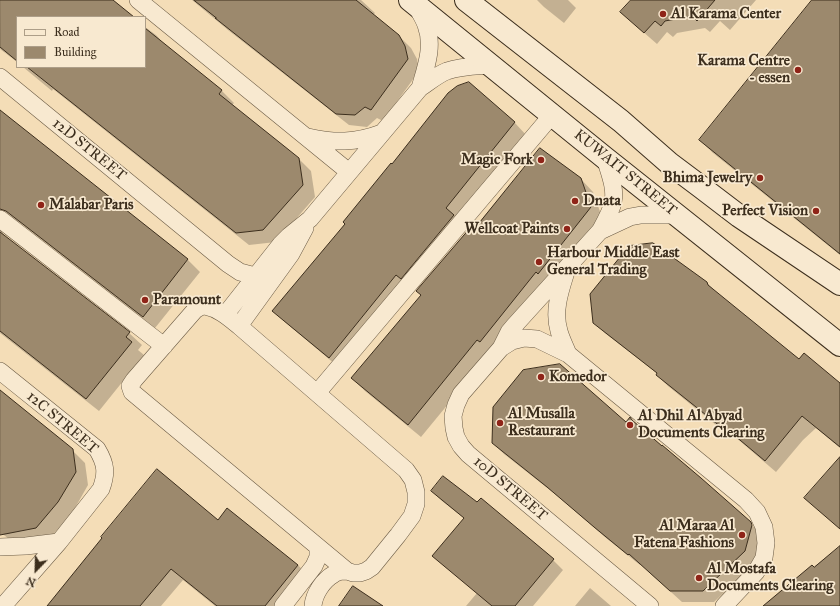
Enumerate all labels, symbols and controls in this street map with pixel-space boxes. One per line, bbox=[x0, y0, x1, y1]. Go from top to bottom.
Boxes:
place label: Al Karama Center bbox=[671, 5, 781, 23]
marker: Al Karama Center bbox=[658, 9, 668, 19]
legend bbox=[16, 16, 146, 68]
text: Road bbox=[54, 25, 80, 39]
text: Building bbox=[54, 45, 96, 59]
place label: Karama Centre - essen bbox=[697, 52, 790, 87]
marker: Karama Centre - essen bbox=[793, 65, 803, 75]
street label: 12D STREET bbox=[49, 115, 129, 185]
street label: KUWAIT STREET bbox=[570, 126, 680, 220]
place label: Magic Fork bbox=[461, 151, 533, 169]
marker: Magic Fork bbox=[536, 155, 546, 165]
place label: Bhima Jewelry bbox=[663, 169, 752, 187]
marker: Bhima Jewelry bbox=[755, 173, 765, 183]
place label: Dnata bbox=[583, 192, 621, 210]
place label: Malabar Paris bbox=[49, 196, 134, 214]
marker: Dnata bbox=[570, 196, 580, 206]
marker: Malabar Paris bbox=[36, 200, 46, 210]
place label: Perfect Vision bbox=[722, 202, 808, 220]
marker: Perfect Vision bbox=[811, 206, 821, 216]
place label: Wellcoat Paints bbox=[465, 220, 559, 238]
marker: Wellcoat Paints bbox=[562, 224, 572, 234]
place label: Harbour Middle East General Trading bbox=[547, 244, 680, 279]
marker: Harbour Middle East General Trading bbox=[534, 257, 544, 267]
place label: Paramount bbox=[153, 291, 221, 309]
marker: Paramount bbox=[140, 295, 150, 305]
place label: Komedor bbox=[549, 368, 607, 386]
marker: Komedor bbox=[536, 372, 546, 382]
street label: 12C STREET bbox=[23, 388, 101, 458]
place label: Al Musalla Restaurant bbox=[508, 405, 575, 440]
place label: Al Dhil Al Abyad Documents Clearing bbox=[638, 407, 764, 442]
marker: Al Musalla Restaurant bbox=[495, 418, 505, 428]
marker: Al Dhil Al Abyad Documents Clearing bbox=[625, 420, 635, 430]
street label: 10D STREET bbox=[469, 453, 551, 525]
place label: Al Maraa Al Fatena Fashions bbox=[634, 517, 734, 552]
marker: Al Maraa Al Fatena Fashions bbox=[737, 530, 747, 540]
north arrow bbox=[16, 550, 56, 590]
place label: Al Mostafa Documents Clearing bbox=[707, 560, 833, 595]
marker: Al Mostafa Documents Clearing bbox=[694, 573, 704, 583]
text: N bbox=[24, 574, 38, 589]

